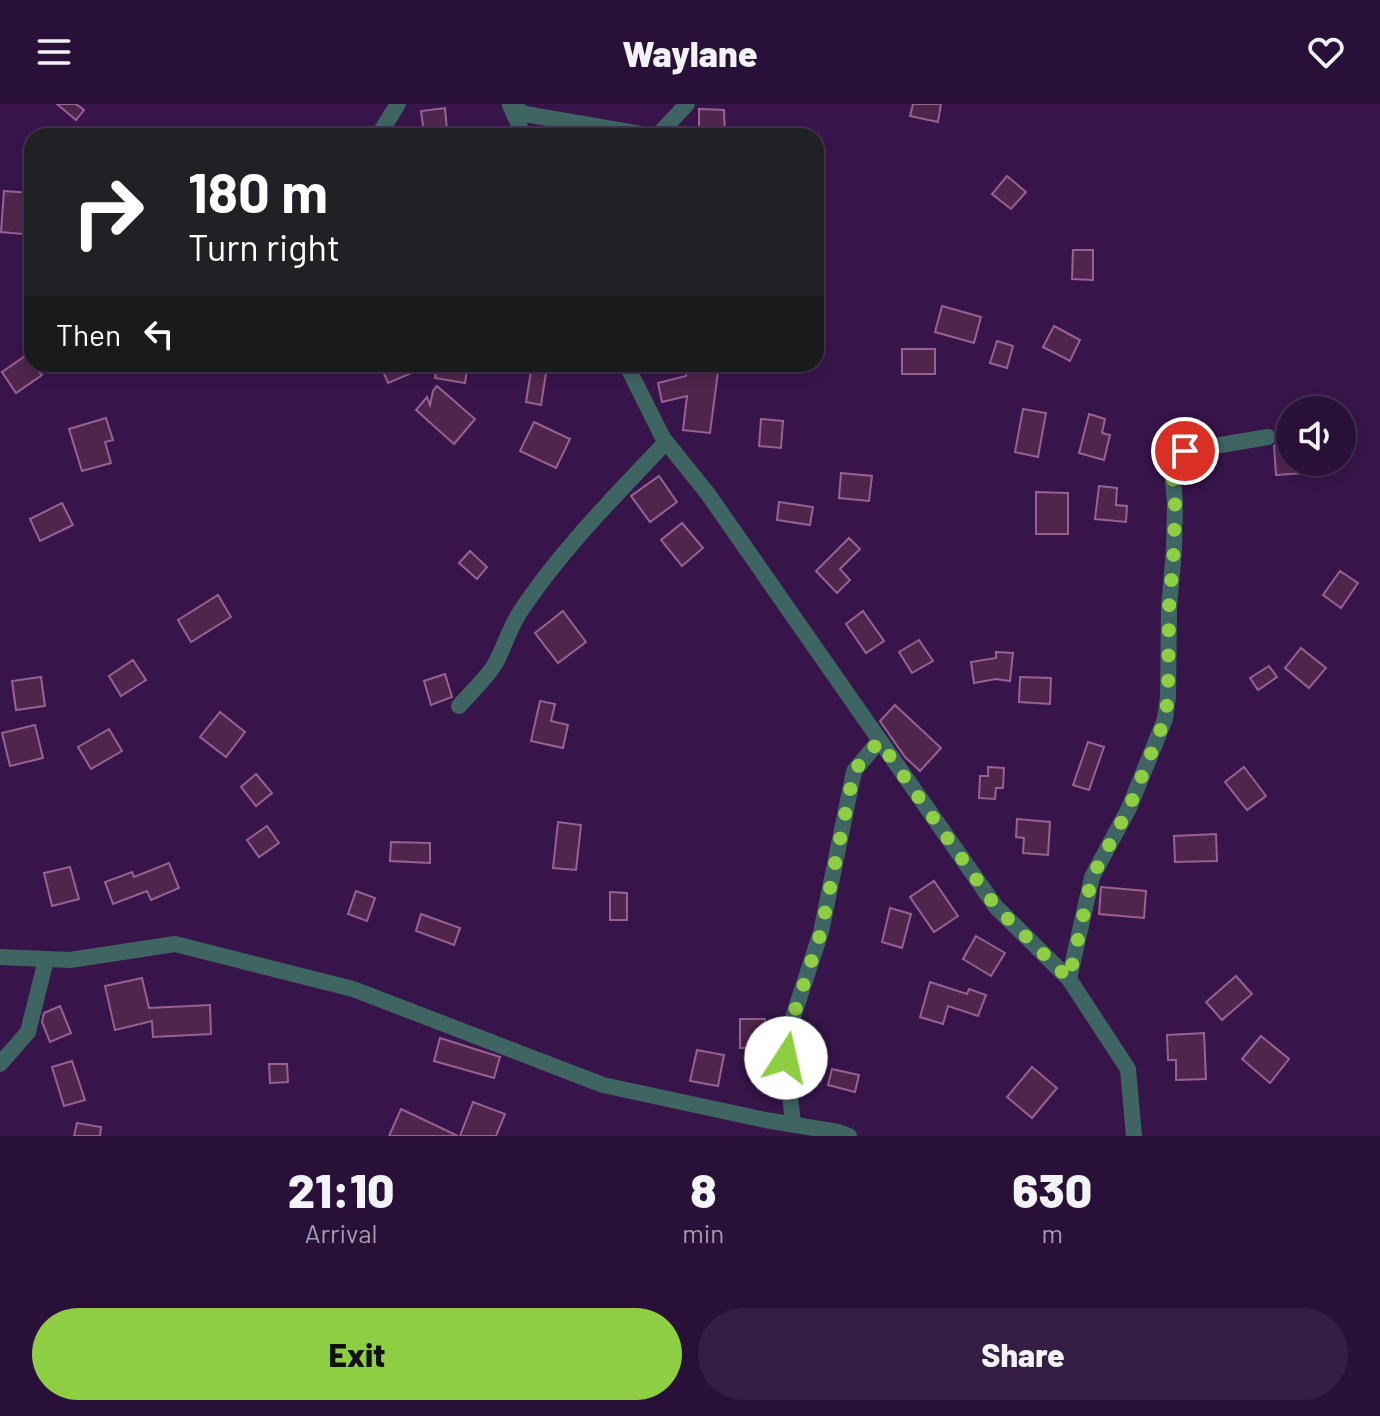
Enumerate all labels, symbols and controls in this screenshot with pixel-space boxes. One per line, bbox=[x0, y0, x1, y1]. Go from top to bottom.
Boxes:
icon: menu bbox=[32, 30, 76, 74]
icon: heart bbox=[1304, 30, 1348, 74]
text: Waylane bbox=[622, 31, 758, 74]
text: 180 m bbox=[188, 157, 328, 224]
icon: right bbox=[56, 160, 160, 264]
text: Turn right bbox=[188, 225, 340, 268]
icon: left bbox=[137, 312, 181, 356]
text: Then bbox=[56, 316, 121, 352]
map controls bbox=[1276, 396, 1356, 476]
button: sound bbox=[1276, 396, 1356, 476]
pin bbox=[1151, 417, 1219, 485]
icon: arrive bbox=[1163, 429, 1207, 473]
position arrow bbox=[744, 1016, 828, 1100]
text: 21:10 bbox=[288, 1160, 394, 1218]
text: 8 bbox=[690, 1160, 716, 1218]
text: 630 bbox=[1012, 1160, 1092, 1218]
text: Arrival bbox=[305, 1217, 377, 1248]
text: min bbox=[682, 1217, 724, 1248]
text: m bbox=[1041, 1217, 1063, 1248]
button: Exit bbox=[32, 1308, 682, 1400]
button: Share bbox=[698, 1308, 1348, 1400]

